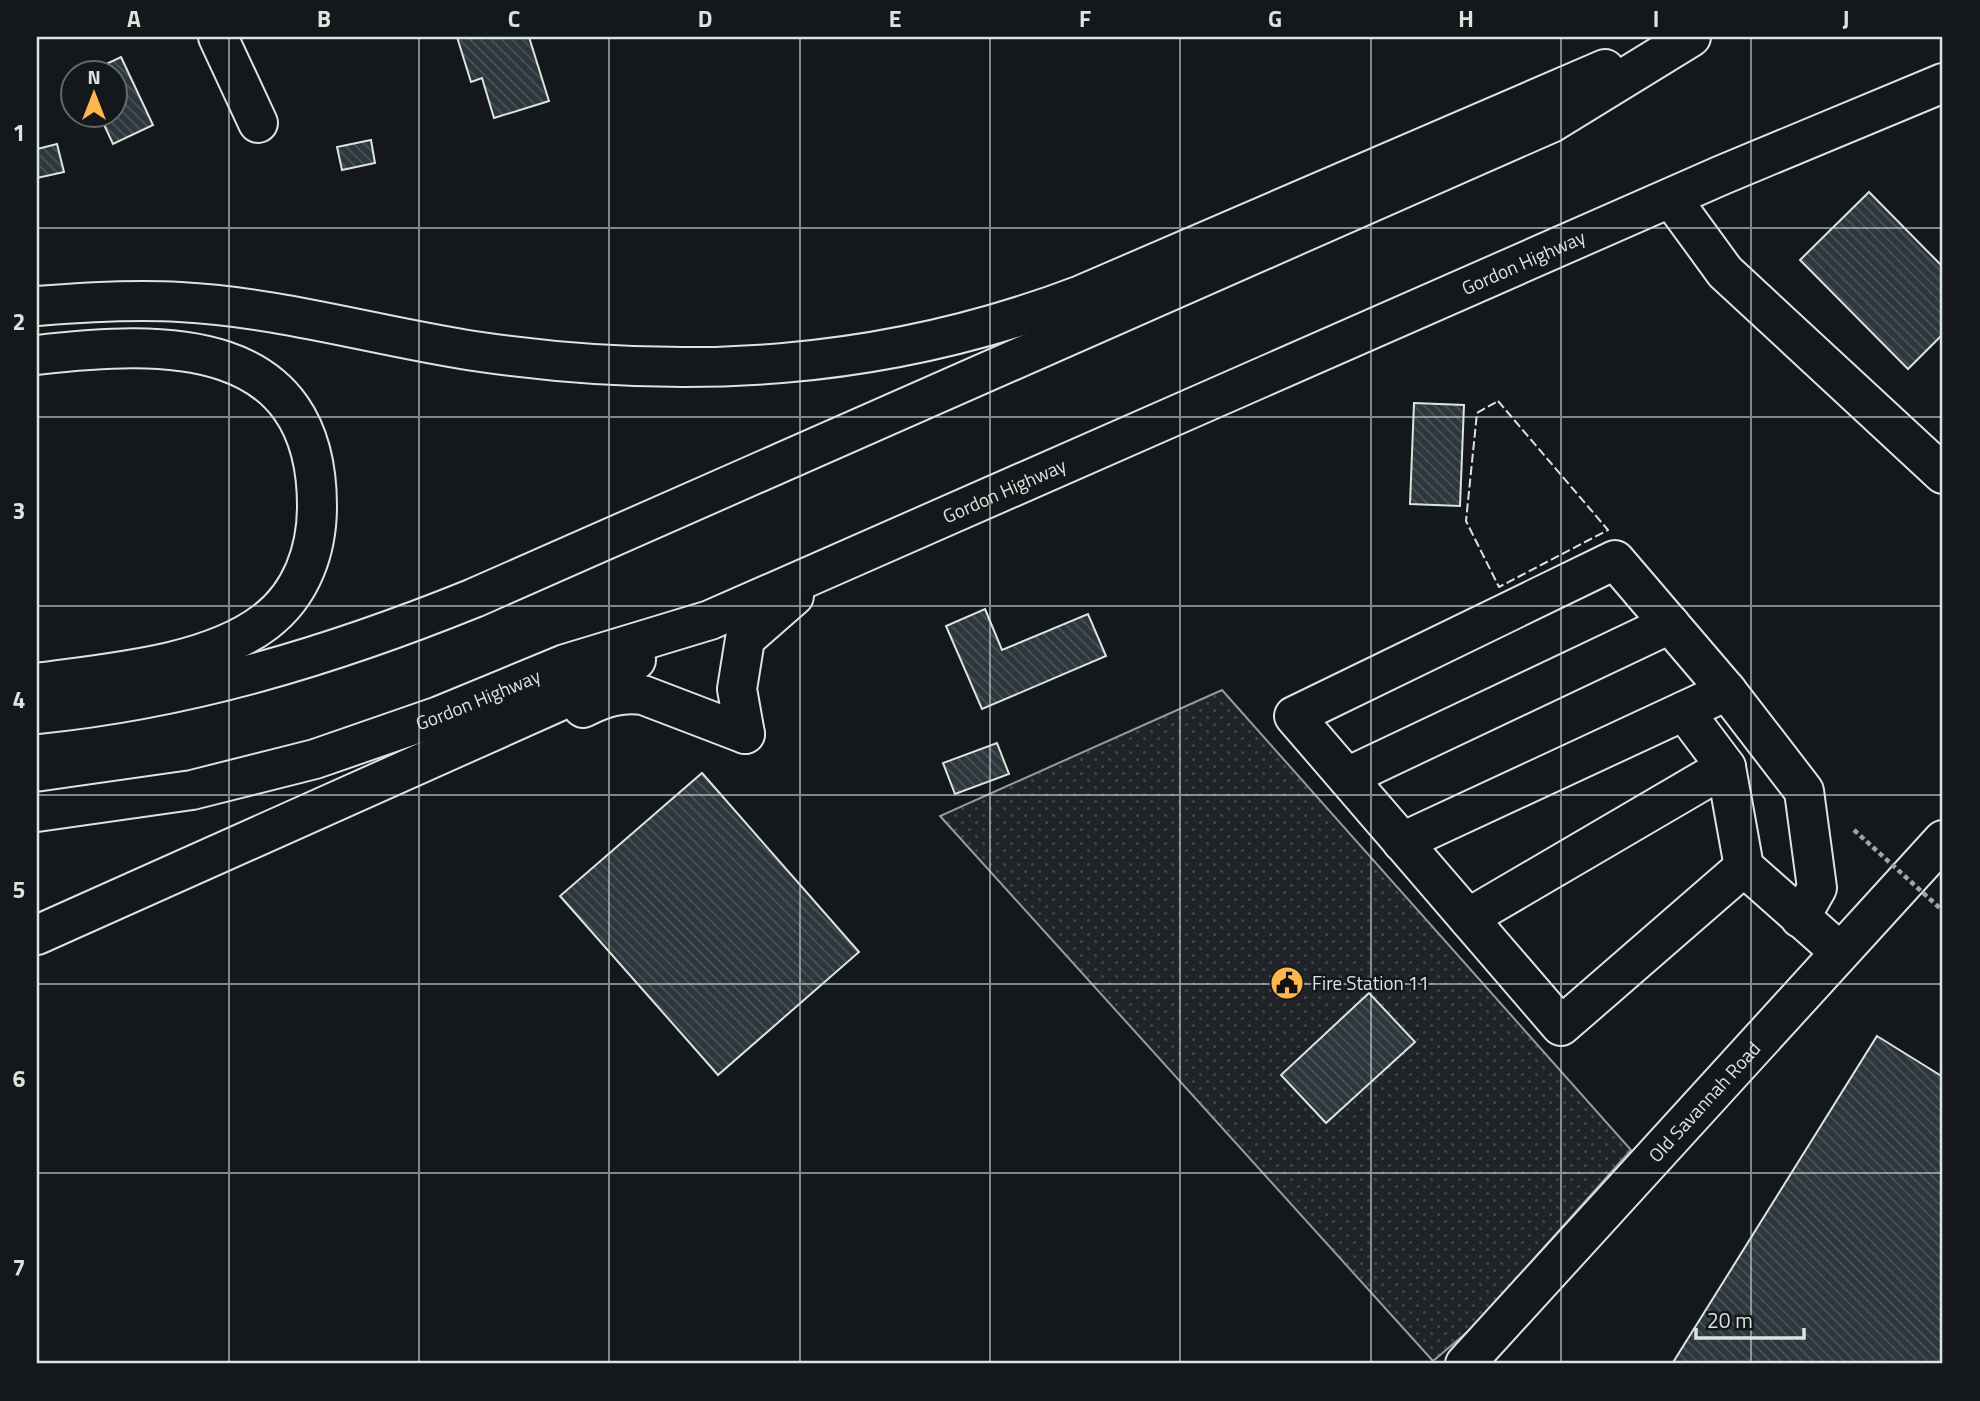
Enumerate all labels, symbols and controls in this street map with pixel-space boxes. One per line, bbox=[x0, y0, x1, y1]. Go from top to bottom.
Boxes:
text: A bbox=[127, 1, 141, 36]
text: B bbox=[317, 1, 331, 36]
text: C bbox=[508, 1, 520, 36]
text: D bbox=[698, 1, 712, 36]
text: E bbox=[889, 1, 901, 36]
text: F bbox=[1079, 1, 1091, 36]
text: G bbox=[1268, 1, 1282, 36]
text: H bbox=[1458, 1, 1474, 36]
text: I bbox=[1653, 1, 1659, 36]
text: J bbox=[1843, 1, 1849, 36]
north arrow bbox=[60, 60, 130, 130]
text: N bbox=[87, 62, 101, 91]
text: 1 bbox=[13, 115, 25, 150]
street label: Gordon Highway bbox=[1457, 222, 1590, 302]
text: 2 bbox=[13, 304, 25, 339]
street label: Gordon Highway bbox=[938, 450, 1071, 530]
text: 3 bbox=[13, 493, 25, 528]
street label: Gordon Highway bbox=[412, 661, 545, 737]
text: 4 bbox=[13, 682, 25, 717]
text: 5 bbox=[13, 872, 25, 907]
public building icon: Fire Station 11 bbox=[1268, 964, 1306, 1002]
place label: Fire Station 11 bbox=[1312, 968, 1429, 997]
street label: Old Savannah Road bbox=[1641, 1034, 1767, 1168]
text: 6 bbox=[13, 1061, 26, 1096]
text: 7 bbox=[13, 1250, 25, 1285]
scale bar bbox=[1696, 1296, 1805, 1340]
text: 20 m bbox=[1707, 1304, 1753, 1336]

